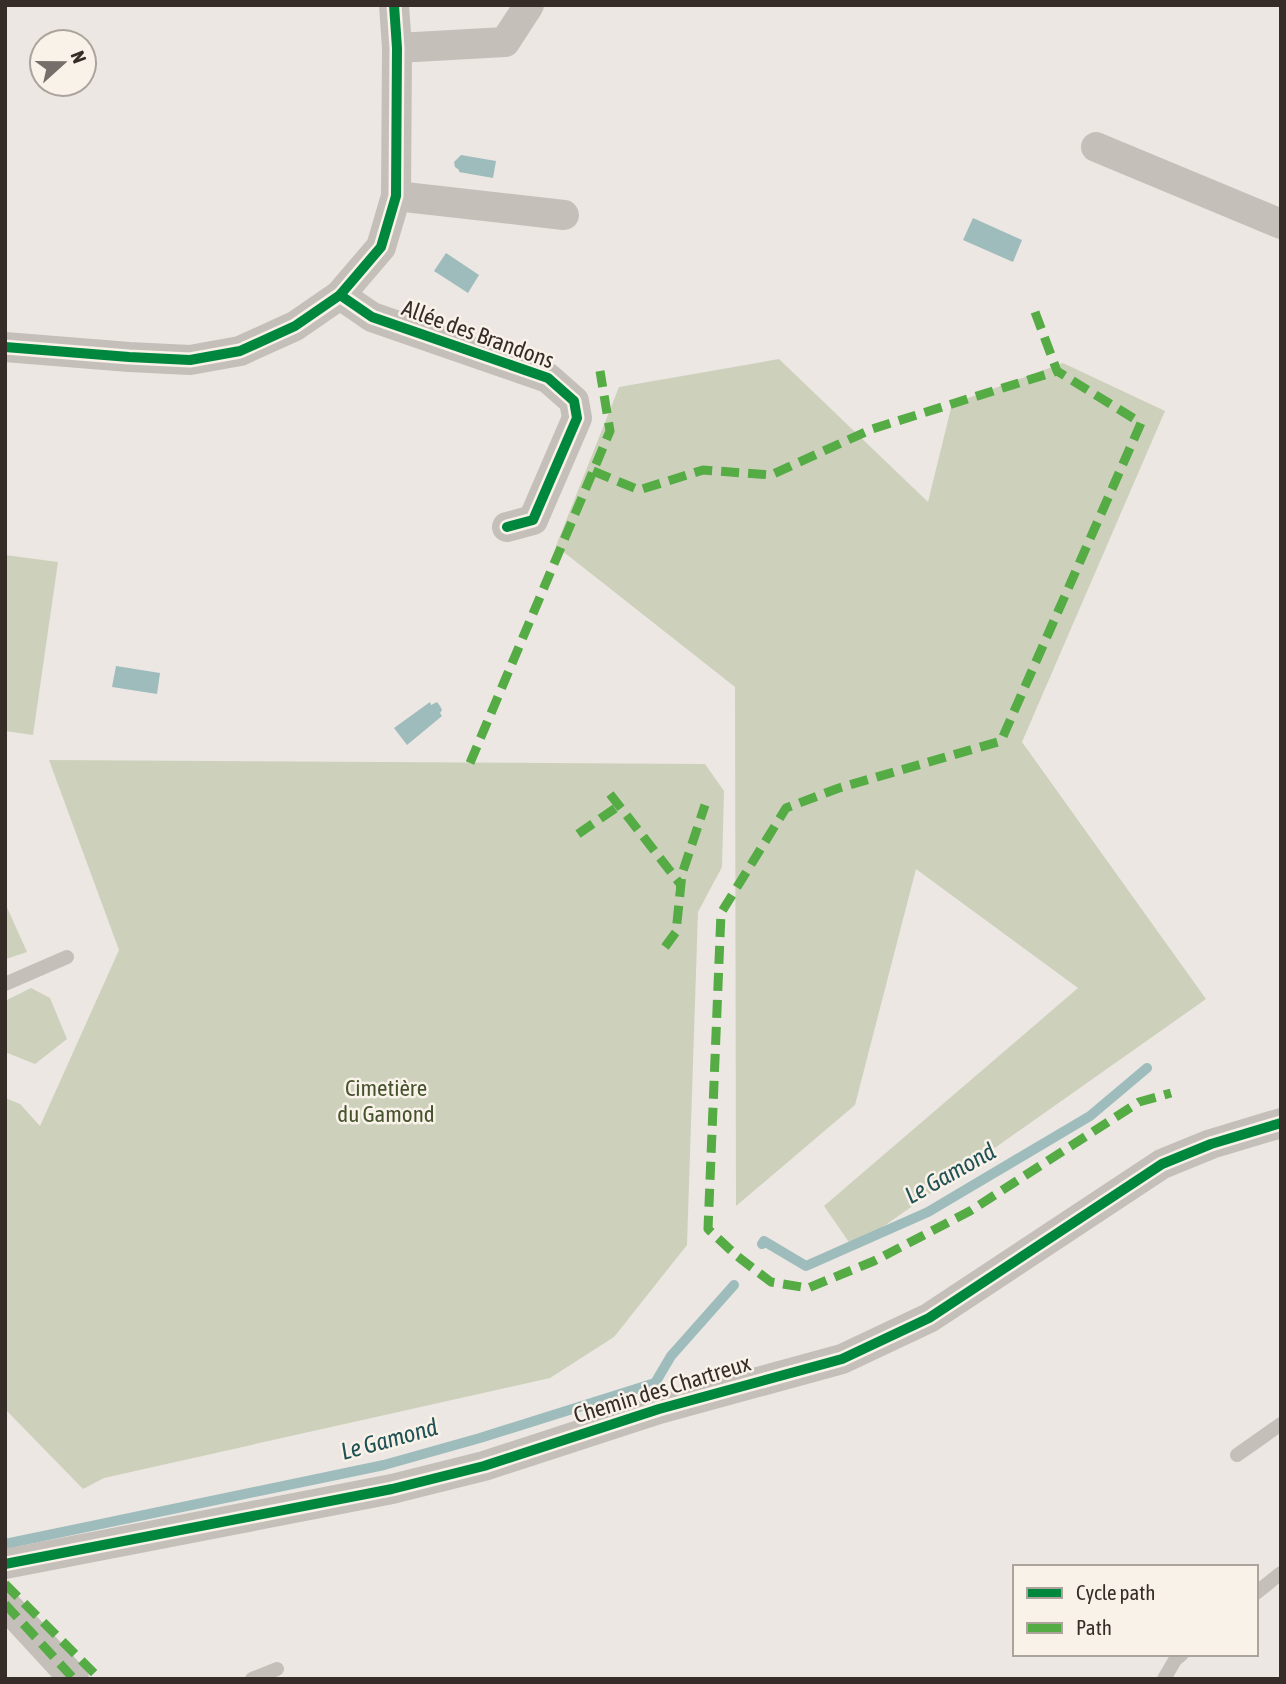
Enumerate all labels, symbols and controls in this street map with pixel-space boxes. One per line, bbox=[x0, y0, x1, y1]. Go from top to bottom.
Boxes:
north arrow bbox=[28, 28, 98, 98]
text: N bbox=[67, 48, 91, 66]
street label: Allée des Brandons bbox=[398, 294, 558, 374]
park label: Cimetière du Gamond bbox=[337, 1075, 435, 1127]
water label: Le Gamond bbox=[900, 1137, 1000, 1209]
street label: Chemin des Chartreux bbox=[570, 1350, 754, 1428]
water label: Le Gamond bbox=[338, 1413, 440, 1465]
legend bbox=[1013, 1565, 1258, 1656]
text: Cycle path bbox=[1076, 1580, 1155, 1604]
text: Path bbox=[1076, 1615, 1112, 1639]

